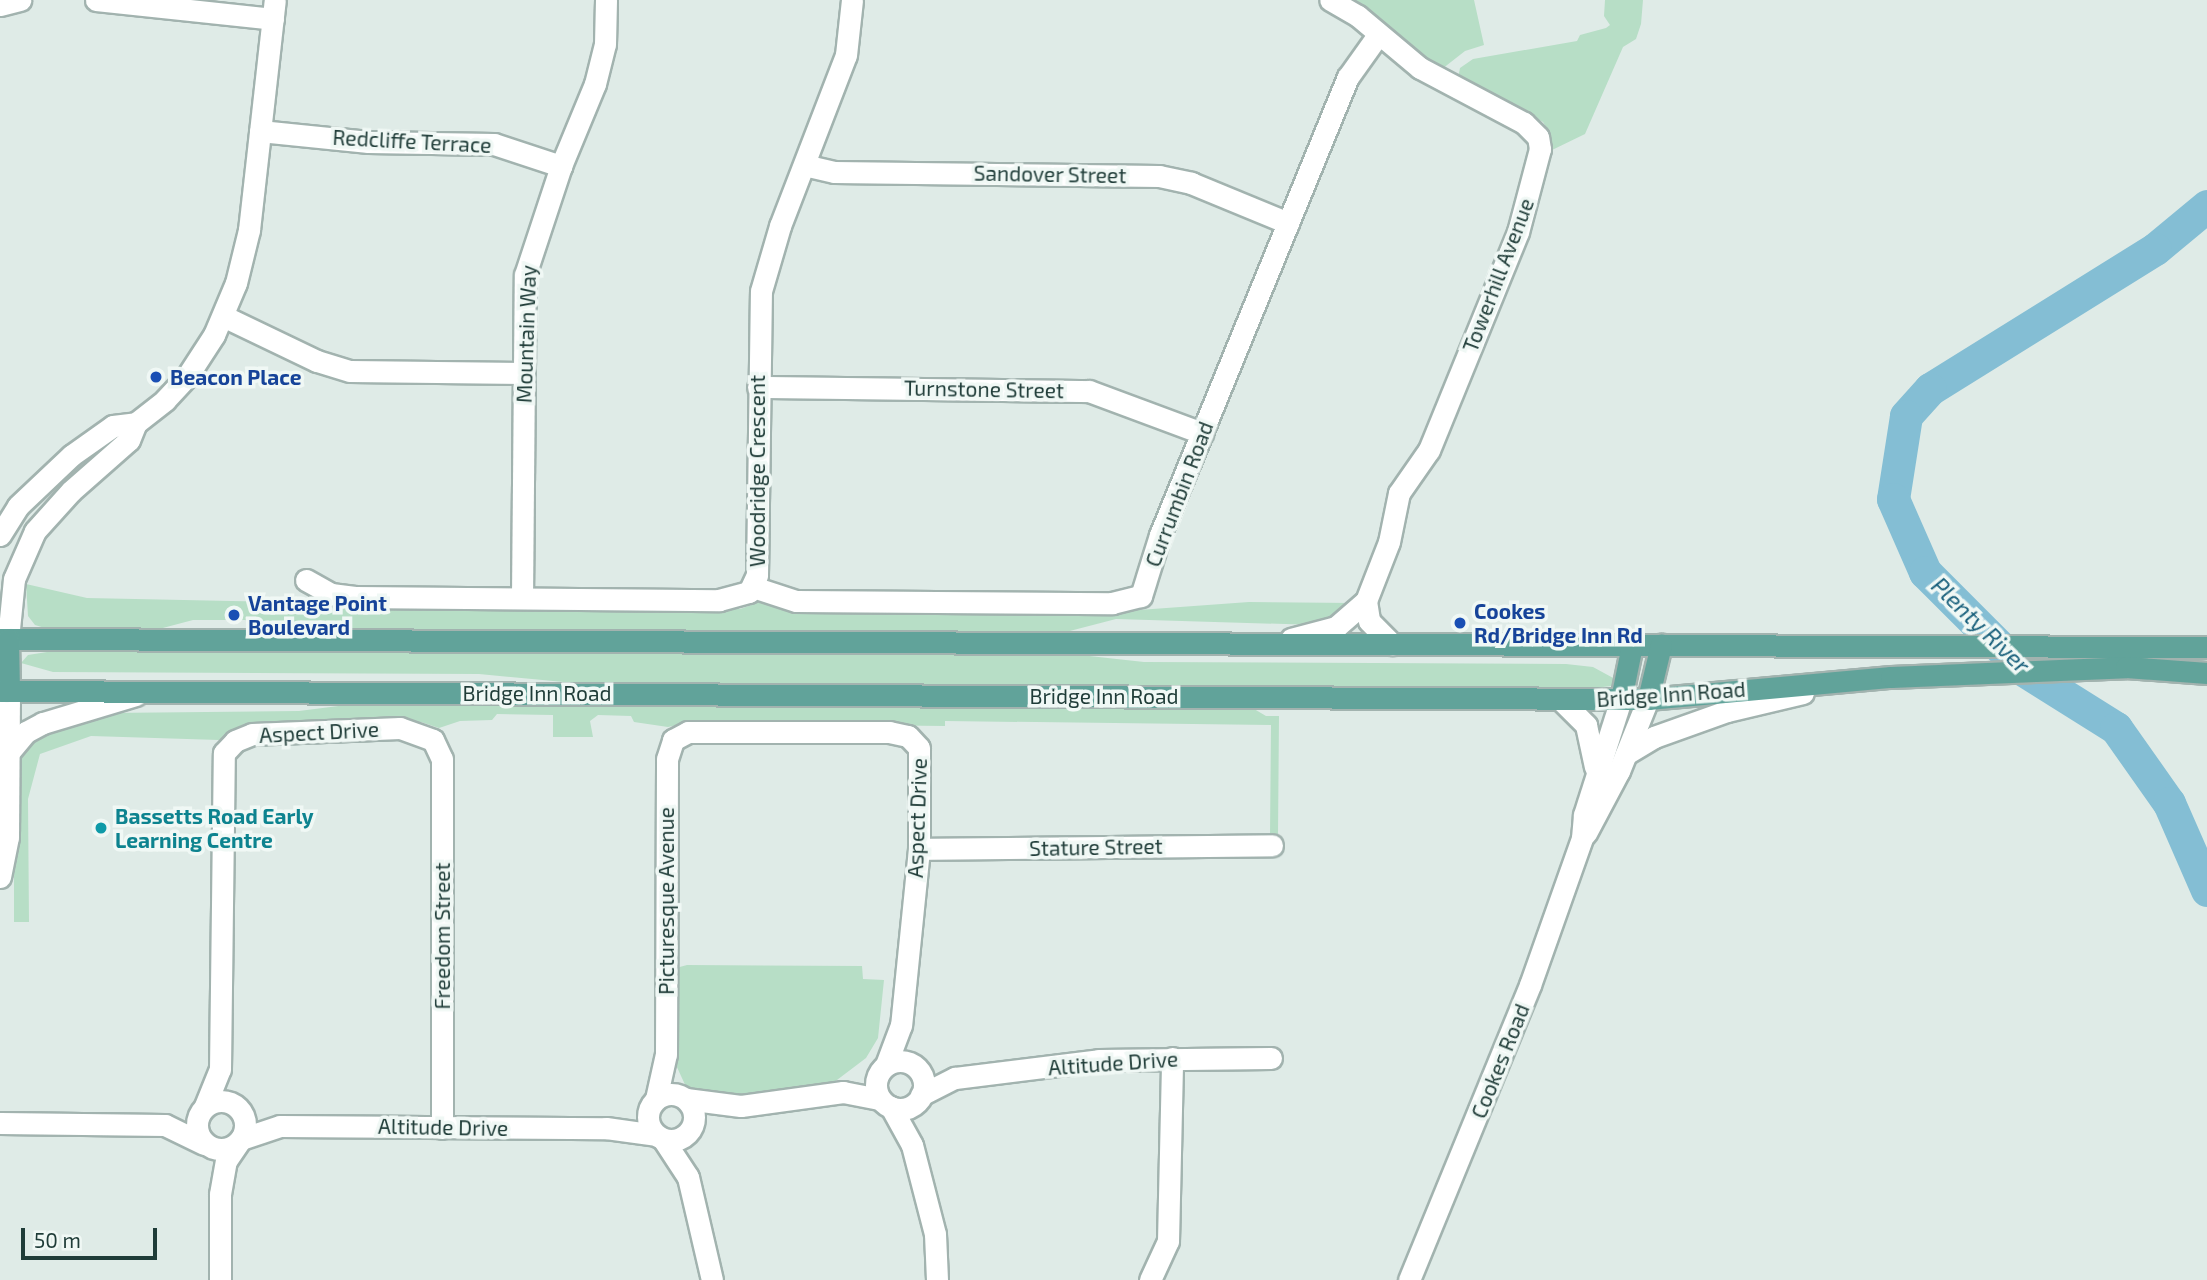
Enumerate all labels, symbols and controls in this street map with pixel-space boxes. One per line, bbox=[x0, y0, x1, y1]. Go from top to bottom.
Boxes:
street label: Redcliffe Terrace bbox=[332, 124, 492, 158]
street label: Sandover Street bbox=[973, 160, 1127, 188]
street label: Towerhill Avenue bbox=[1457, 194, 1539, 356]
street label: Mountain Way bbox=[511, 264, 541, 404]
place label: Beacon Place bbox=[170, 364, 302, 390]
marker: Beacon Place bbox=[148, 369, 164, 385]
street label: Woodridge Crescent bbox=[744, 375, 770, 567]
street label: Turnstone Street bbox=[904, 375, 1064, 403]
street label: Currumbin Road bbox=[1140, 418, 1218, 570]
water label: Plenty River bbox=[1926, 571, 2036, 679]
place label: Vantage Point Boulevard bbox=[248, 590, 387, 640]
place label: Cookes Rd/Bridge Inn Rd bbox=[1474, 598, 1643, 648]
marker: Vantage Point Boulevard bbox=[226, 607, 242, 623]
marker: Cookes Rd/Bridge Inn Rd bbox=[1452, 615, 1468, 631]
street label: Bridge Inn Road bbox=[1596, 676, 1746, 712]
street label: Bridge Inn Road bbox=[462, 680, 612, 706]
street label: Bridge Inn Road bbox=[1029, 683, 1179, 709]
street label: Aspect Drive bbox=[258, 716, 380, 748]
street label: Aspect Drive bbox=[902, 758, 932, 878]
place label: Bassetts Road Early Learning Centre bbox=[115, 803, 314, 853]
street label: Picturesque Avenue bbox=[653, 807, 679, 995]
marker: Bassetts Road Early Learning Centre bbox=[93, 820, 109, 836]
street label: Stature Street bbox=[1029, 833, 1163, 861]
street label: Freedom Street bbox=[429, 862, 455, 1010]
street label: Cookes Road bbox=[1466, 1000, 1534, 1122]
street label: Altitude Drive bbox=[1047, 1046, 1179, 1080]
street label: Altitude Drive bbox=[378, 1113, 508, 1141]
scale bar bbox=[24, 1214, 161, 1258]
text: 50 m bbox=[34, 1227, 81, 1252]

